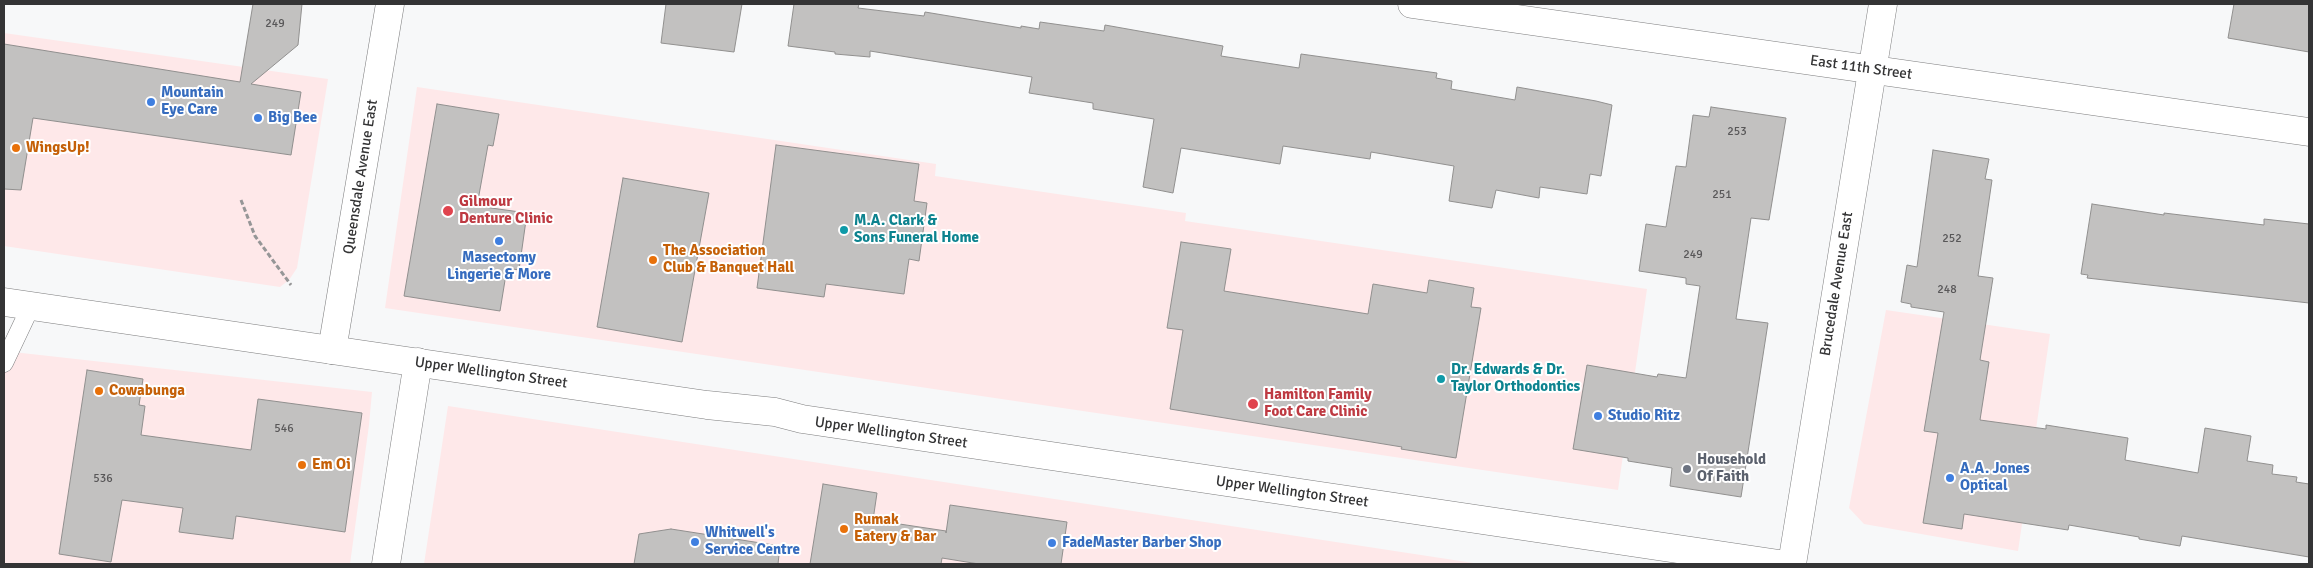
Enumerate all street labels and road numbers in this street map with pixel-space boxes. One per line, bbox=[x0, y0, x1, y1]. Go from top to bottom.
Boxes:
street label: East 11th Street bbox=[1809, 52, 1913, 84]
street label: Queensdale Avenue East bbox=[340, 98, 382, 256]
street label: Brucedale Avenue East bbox=[1817, 211, 1857, 357]
street label: Upper Wellington Street bbox=[413, 353, 569, 393]
street label: Upper Wellington Street bbox=[813, 413, 969, 453]
street label: Upper Wellington Street bbox=[1214, 472, 1370, 512]

